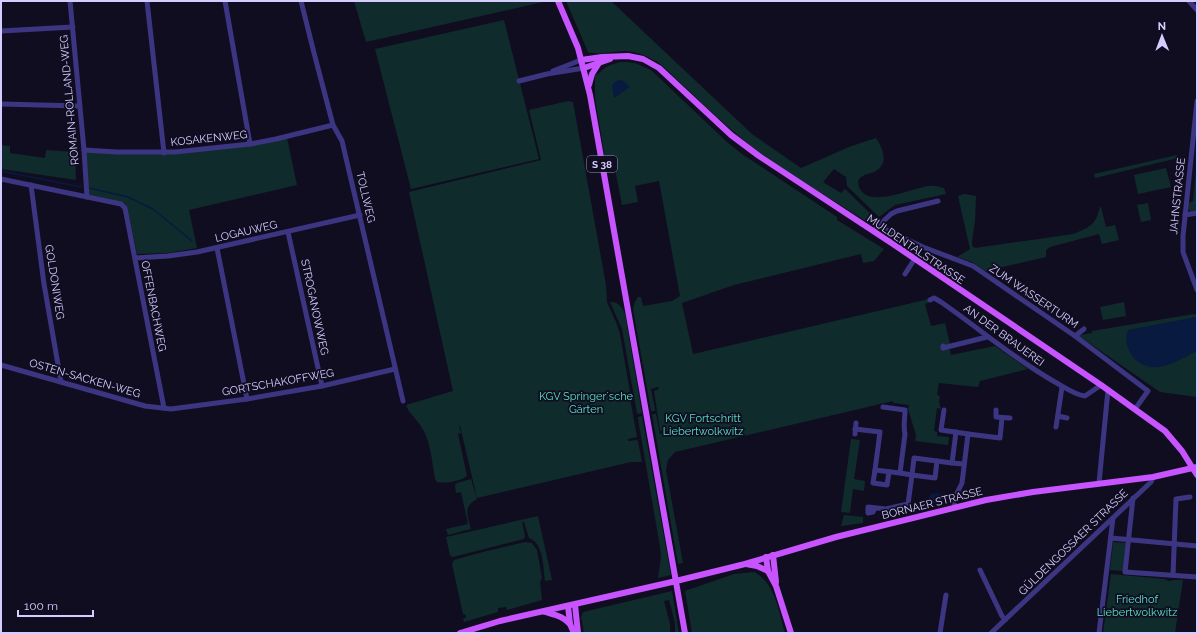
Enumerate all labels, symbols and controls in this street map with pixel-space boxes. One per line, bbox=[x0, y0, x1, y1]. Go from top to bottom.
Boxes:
north arrow bbox=[1142, 16, 1182, 56]
text: N bbox=[1158, 20, 1166, 33]
street label: ROMAIN-ROLLAND-WEG bbox=[57, 34, 82, 166]
street label: KOSAKENWEG bbox=[170, 128, 248, 149]
road number: S 38 bbox=[587, 156, 617, 172]
street label: JAHNSTRASSE bbox=[1167, 157, 1188, 235]
street label: TOLLWEG bbox=[353, 170, 378, 224]
street label: MULDENTALSTRASSE bbox=[864, 212, 967, 287]
street label: LOGAUWEG bbox=[214, 218, 279, 245]
street label: GOLDONIWEG bbox=[42, 244, 67, 321]
street label: STROGANOWWEG bbox=[298, 258, 331, 357]
street label: OFFENBACHWEG bbox=[138, 260, 169, 353]
street label: ZUM WASSERTURM bbox=[987, 262, 1081, 331]
street label: AN DER BRAUEREI bbox=[961, 302, 1047, 369]
street label: OSTEN-SACKEN-WEG bbox=[28, 356, 142, 401]
street label: GORTSCHAKOFFWEG bbox=[221, 366, 335, 399]
park label: KGV Springer´sche Gärten bbox=[539, 390, 634, 416]
park label: KGV Fortschritt Liebertwolkwitz bbox=[663, 412, 744, 438]
street label: BORNAER STRASSE bbox=[880, 485, 984, 522]
street label: GÜLDENGOSSAER STRASSE bbox=[1016, 486, 1131, 598]
scale bar bbox=[18, 592, 93, 618]
park label: Friedhof Liebertwolkwitz bbox=[1097, 593, 1178, 619]
text: 100 m bbox=[24, 599, 58, 613]

